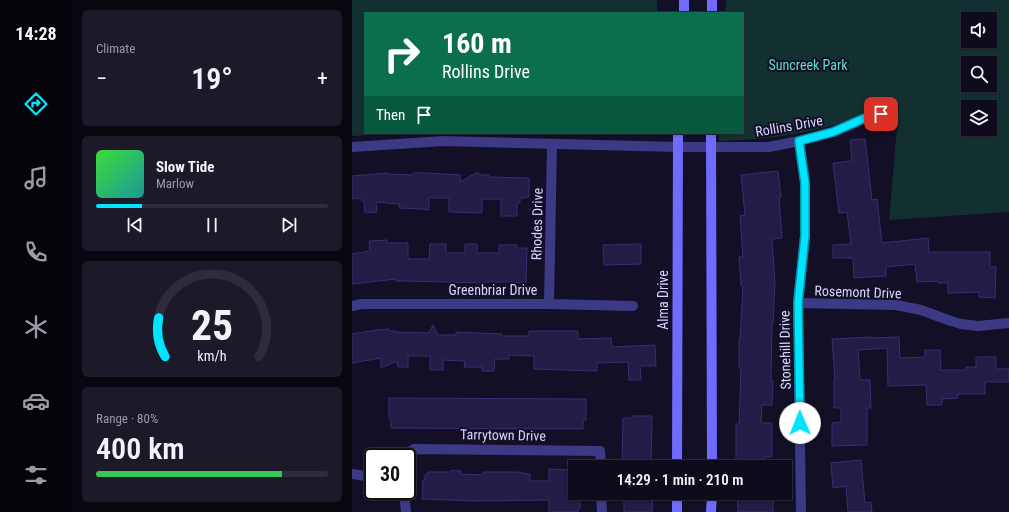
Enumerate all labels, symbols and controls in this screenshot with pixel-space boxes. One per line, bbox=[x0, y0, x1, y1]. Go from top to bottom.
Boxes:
map controls bbox=[961, 12, 997, 136]
button: sound bbox=[961, 12, 997, 48]
text: 14:28 bbox=[15, 23, 57, 44]
text: 160 m bbox=[442, 27, 512, 60]
icon: right bbox=[376, 28, 428, 80]
text: Climate bbox=[96, 41, 135, 56]
button: search bbox=[961, 56, 997, 92]
park label: Suncreek Park bbox=[768, 57, 848, 73]
text: 19° bbox=[191, 61, 233, 96]
text: Rollins Drive bbox=[442, 61, 530, 82]
text: − bbox=[96, 66, 107, 91]
text: + bbox=[317, 66, 328, 91]
icon: directions bbox=[22, 90, 50, 118]
pin bbox=[864, 97, 898, 131]
button: layers bbox=[961, 100, 997, 136]
icon: arrive bbox=[870, 103, 892, 125]
icon: arrive bbox=[413, 104, 435, 126]
text: Then bbox=[376, 106, 405, 124]
street label: Rollins Drive bbox=[754, 112, 824, 140]
text: Slow Tide bbox=[156, 158, 214, 176]
icon: music bbox=[22, 164, 50, 192]
text: Marlow bbox=[156, 176, 194, 191]
street label: Rhodes Drive bbox=[528, 187, 546, 260]
icon: previous bbox=[124, 214, 146, 236]
icon: pause bbox=[201, 214, 223, 236]
icon: next bbox=[278, 214, 300, 236]
icon: phone bbox=[22, 238, 50, 266]
street label: Alma Drive bbox=[655, 270, 671, 330]
street label: Greenbriar Drive bbox=[449, 282, 538, 298]
street label: Rosemont Drive bbox=[814, 282, 902, 302]
text: 25 bbox=[191, 301, 233, 350]
street label: Stonehill Drive bbox=[776, 310, 794, 390]
icon: climate bbox=[22, 313, 50, 341]
text: km/h bbox=[197, 347, 227, 363]
icon: car bbox=[22, 387, 50, 415]
position arrow bbox=[779, 402, 821, 444]
text: Range · 80% bbox=[96, 411, 158, 426]
street label: Tarrytown Drive bbox=[460, 426, 546, 444]
text: 400 km bbox=[96, 431, 185, 466]
speed limit sign: 30 bbox=[364, 448, 416, 500]
icon: filters bbox=[22, 461, 50, 489]
text: 14:29 · 1 min · 210 m bbox=[617, 471, 743, 489]

